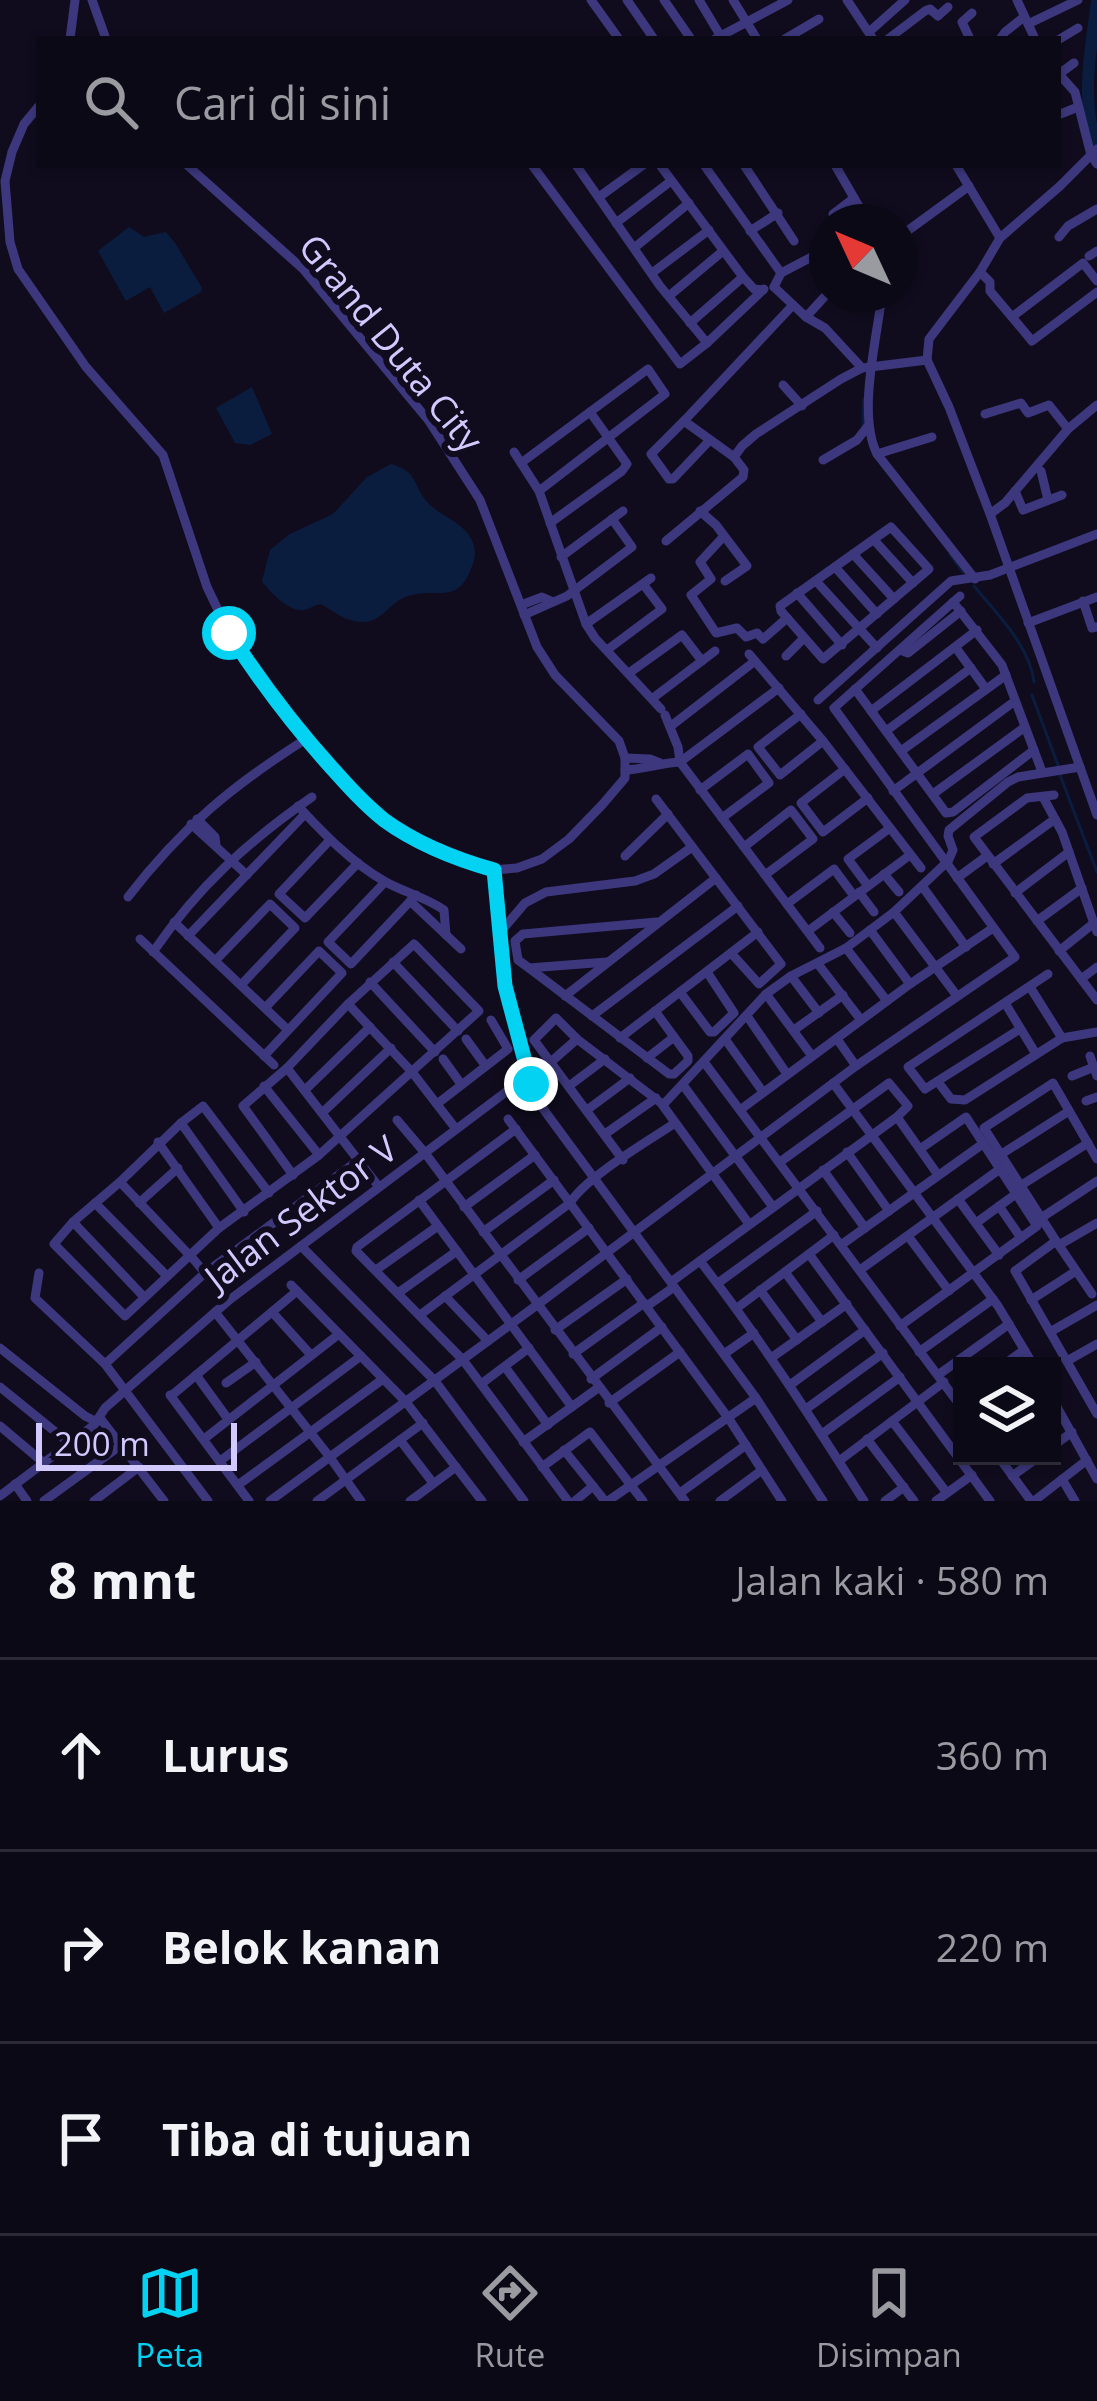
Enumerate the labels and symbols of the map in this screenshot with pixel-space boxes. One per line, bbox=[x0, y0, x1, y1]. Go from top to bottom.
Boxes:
north arrow bbox=[809, 204, 917, 312]
street label: Grand Duta City bbox=[288, 223, 495, 463]
route start bbox=[202, 606, 256, 660]
route end bbox=[504, 1057, 558, 1111]
street label: Jalan Sektor V bbox=[192, 1124, 407, 1303]
scale bar bbox=[36, 1417, 237, 1470]

